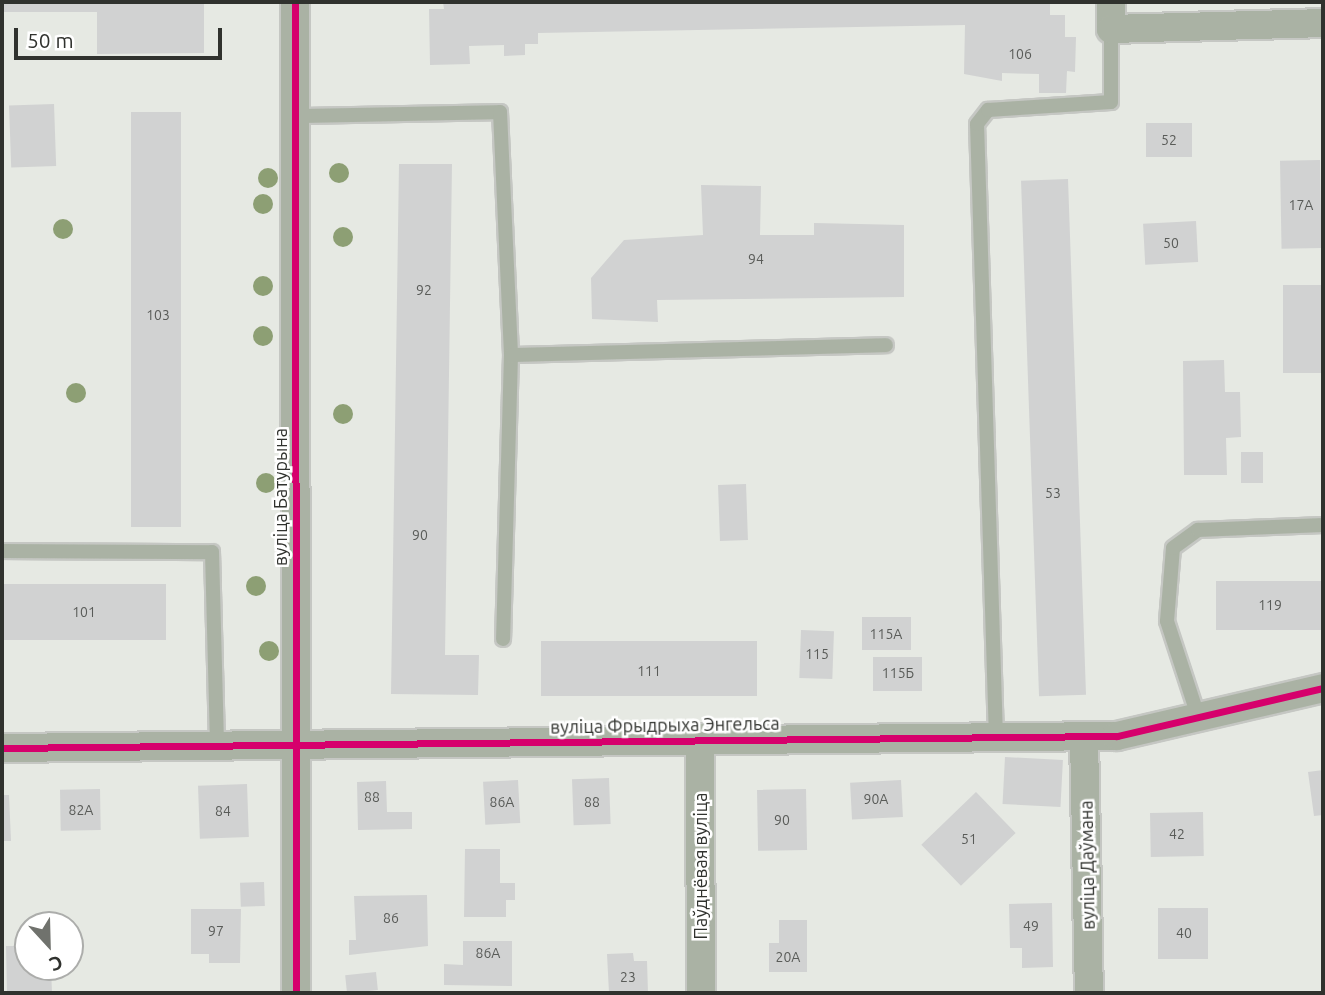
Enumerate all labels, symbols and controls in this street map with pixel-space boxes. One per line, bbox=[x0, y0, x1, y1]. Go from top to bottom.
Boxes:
scale bar bbox=[18, 14, 226, 58]
text: 50 m bbox=[27, 28, 74, 52]
house number: 106 bbox=[1008, 46, 1032, 62]
house number: 52 bbox=[1161, 132, 1177, 148]
house number: 17А bbox=[1289, 197, 1313, 213]
house number: 50 bbox=[1163, 235, 1179, 251]
house number: 94 bbox=[748, 251, 764, 267]
house number: 92 bbox=[416, 282, 432, 298]
house number: 103 bbox=[146, 307, 170, 323]
street label: вуліца Батурына bbox=[269, 428, 291, 566]
house number: 53 bbox=[1045, 485, 1061, 501]
house number: 90 bbox=[412, 527, 428, 543]
house number: 119 bbox=[1258, 597, 1282, 613]
house number: 101 bbox=[72, 604, 96, 620]
house number: 115А bbox=[870, 626, 902, 642]
house number: 115 bbox=[805, 646, 829, 662]
house number: 111 bbox=[637, 663, 661, 679]
house number: 115Б bbox=[882, 665, 914, 681]
street label: вуліца Фрыдрыха Энгельса bbox=[550, 712, 780, 738]
house number: 88 bbox=[364, 789, 380, 805]
house number: 90А bbox=[864, 791, 888, 807]
street label: Паўднёвая вуліца bbox=[689, 793, 711, 939]
house number: 86А bbox=[490, 794, 514, 810]
house number: 88 bbox=[584, 794, 600, 810]
street label: вуліца Даўмана bbox=[1075, 800, 1099, 930]
house number: 82А bbox=[69, 802, 93, 818]
house number: 84 bbox=[215, 803, 231, 819]
house number: 90 bbox=[774, 812, 790, 828]
house number: 42 bbox=[1169, 826, 1185, 842]
house number: 51 bbox=[961, 831, 977, 847]
house number: 86 bbox=[383, 910, 399, 926]
north arrow bbox=[14, 911, 84, 981]
house number: 49 bbox=[1023, 918, 1039, 934]
house number: 97 bbox=[208, 923, 224, 939]
house number: 40 bbox=[1176, 925, 1192, 941]
house number: 86А bbox=[476, 945, 500, 961]
house number: 20А bbox=[776, 949, 800, 965]
text: С bbox=[46, 951, 66, 976]
house number: 23 bbox=[620, 969, 636, 985]

